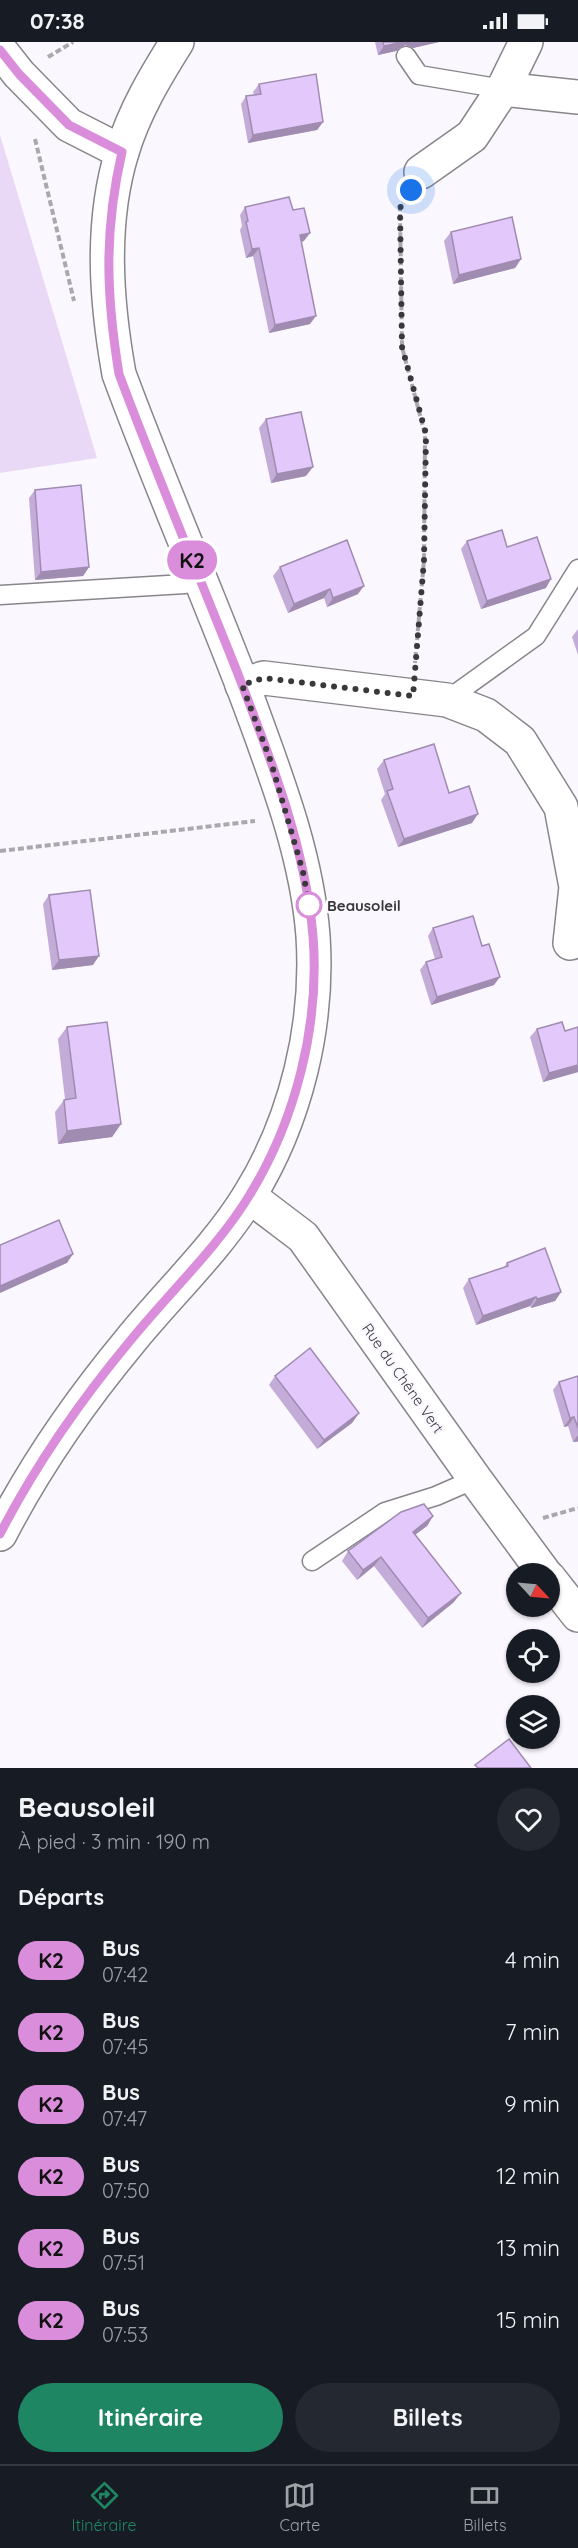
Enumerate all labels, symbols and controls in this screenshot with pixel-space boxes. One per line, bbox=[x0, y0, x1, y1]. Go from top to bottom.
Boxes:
text: 07:38 bbox=[30, 7, 85, 35]
your location bbox=[396, 175, 426, 205]
line badge: K2 bbox=[165, 540, 219, 580]
text: K2 bbox=[179, 547, 205, 573]
marker: Beausoleil bbox=[296, 892, 322, 918]
place label: Beausoleil bbox=[327, 896, 401, 915]
street label: Rue du Chêne Vert bbox=[358, 1319, 448, 1437]
north arrow bbox=[506, 1563, 560, 1617]
map controls bbox=[506, 1563, 560, 1749]
button: locate bbox=[506, 1629, 560, 1683]
button: layers bbox=[506, 1695, 560, 1749]
button: heart bbox=[497, 1788, 560, 1851]
text: Beausoleil bbox=[18, 1789, 156, 1824]
text: À pied · 3 min · 190 m bbox=[18, 1829, 210, 1854]
text: Départs bbox=[18, 1883, 104, 1911]
text: Bus bbox=[102, 1934, 140, 1962]
text: 4 min bbox=[505, 1946, 560, 1974]
text: K2 bbox=[38, 1947, 64, 1973]
text: 07:42 bbox=[102, 1962, 148, 1987]
text: Bus bbox=[102, 2006, 140, 2034]
text: 7 min bbox=[505, 2018, 560, 2046]
text: K2 bbox=[38, 2019, 64, 2045]
text: 07:45 bbox=[102, 2034, 148, 2059]
text: Bus bbox=[102, 2078, 140, 2106]
text: 9 min bbox=[504, 2090, 560, 2118]
text: K2 bbox=[38, 2091, 64, 2117]
text: 07:47 bbox=[102, 2106, 147, 2131]
text: Bus bbox=[102, 2150, 140, 2178]
text: 12 min bbox=[496, 2162, 560, 2190]
text: K2 bbox=[38, 2163, 64, 2189]
text: 07:50 bbox=[102, 2178, 150, 2203]
text: Bus bbox=[102, 2222, 140, 2250]
text: 13 min bbox=[497, 2234, 560, 2262]
text: K2 bbox=[38, 2235, 64, 2261]
text: 07:51 bbox=[102, 2250, 145, 2275]
text: Bus bbox=[102, 2294, 140, 2322]
text: 15 min bbox=[496, 2306, 560, 2334]
text: K2 bbox=[38, 2307, 64, 2333]
text: 07:53 bbox=[102, 2322, 148, 2347]
button: Itinéraire bbox=[18, 2383, 283, 2452]
button: Billets bbox=[295, 2383, 560, 2452]
tab: Itinéraire bbox=[71, 2479, 137, 2535]
tab: Carte bbox=[280, 2479, 320, 2535]
tab: Billets bbox=[463, 2479, 506, 2535]

